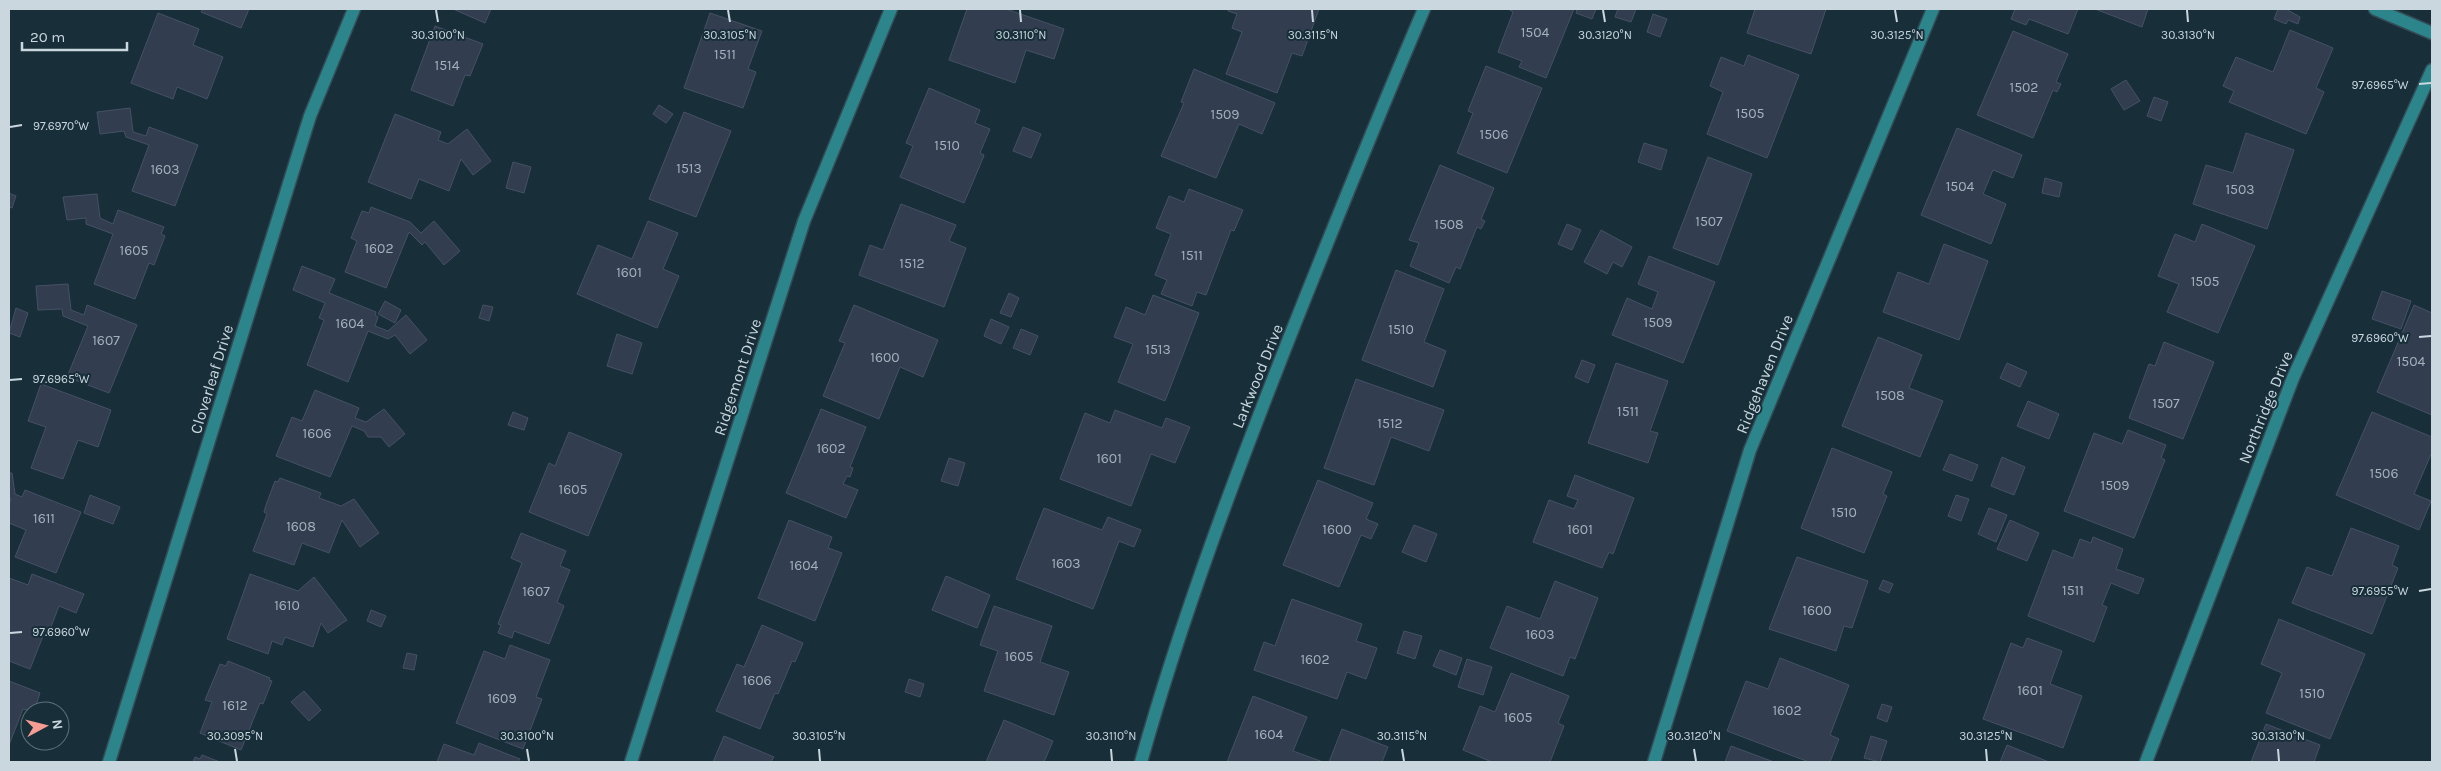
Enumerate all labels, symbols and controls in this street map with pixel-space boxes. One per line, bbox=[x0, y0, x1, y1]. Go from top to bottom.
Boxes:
scale bar bbox=[22, 20, 128, 52]
house number: 1504 bbox=[1521, 24, 1550, 41]
text: 20 m bbox=[30, 28, 65, 46]
text: 30.3100°N bbox=[411, 28, 465, 42]
text: 30.3105°N bbox=[703, 28, 757, 42]
text: 30.3110°N bbox=[996, 28, 1046, 42]
text: 30.3115°N bbox=[1288, 28, 1338, 42]
text: 30.3120°N bbox=[1578, 28, 1632, 42]
text: 30.3125°N bbox=[1870, 28, 1924, 42]
text: 30.3130°N bbox=[2161, 28, 2215, 42]
house number: 1511 bbox=[714, 46, 736, 63]
house number: 1514 bbox=[435, 57, 460, 74]
text: 97.6965°W bbox=[2351, 78, 2409, 92]
house number: 1502 bbox=[2010, 79, 2038, 96]
house number: 1505 bbox=[1736, 105, 1764, 122]
house number: 1509 bbox=[1211, 106, 1239, 123]
text: 97.6970°W bbox=[33, 119, 89, 133]
house number: 1506 bbox=[1480, 126, 1508, 143]
house number: 1510 bbox=[934, 137, 960, 154]
house number: 1513 bbox=[676, 160, 702, 177]
house number: 1603 bbox=[150, 161, 180, 178]
house number: 1504 bbox=[1946, 178, 1975, 195]
house number: 1503 bbox=[2225, 181, 2255, 198]
house number: 1507 bbox=[1695, 213, 1723, 230]
house number: 1508 bbox=[1434, 216, 1464, 233]
house number: 1602 bbox=[364, 240, 394, 257]
house number: 1605 bbox=[120, 242, 149, 259]
house number: 1511 bbox=[1181, 247, 1203, 264]
house number: 1512 bbox=[899, 255, 925, 272]
house number: 1601 bbox=[616, 264, 642, 281]
house number: 1505 bbox=[2191, 273, 2219, 290]
street label: Ridgehaven Drive bbox=[1732, 312, 1797, 437]
house number: 1509 bbox=[1644, 314, 1672, 331]
house number: 1604 bbox=[336, 315, 365, 332]
street label: Ridgemont Drive bbox=[710, 316, 765, 438]
street label: Larkwood Drive bbox=[1228, 321, 1287, 431]
house number: 1510 bbox=[1388, 321, 1414, 338]
street label: Cloverleaf Drive bbox=[186, 322, 237, 436]
text: 97.6960°W bbox=[2351, 331, 2409, 345]
house number: 1607 bbox=[92, 332, 120, 349]
house number: 1513 bbox=[1145, 341, 1171, 358]
street label: Northridge Drive bbox=[2234, 348, 2297, 466]
house number: 1600 bbox=[870, 349, 900, 366]
house number: 1504 bbox=[2397, 353, 2426, 370]
text: 97.6965°W bbox=[32, 372, 90, 386]
house number: 1508 bbox=[1875, 387, 1905, 404]
house number: 1507 bbox=[2152, 395, 2180, 412]
house number: 1511 bbox=[1617, 403, 1639, 420]
house number: 1512 bbox=[1377, 415, 1403, 432]
house number: 1606 bbox=[303, 425, 331, 442]
house number: 1602 bbox=[816, 440, 846, 457]
house number: 1601 bbox=[1096, 450, 1122, 467]
house number: 1506 bbox=[2370, 465, 2398, 482]
house number: 1509 bbox=[2101, 477, 2129, 494]
house number: 1605 bbox=[559, 481, 588, 498]
house number: 1510 bbox=[1831, 504, 1857, 521]
house number: 1611 bbox=[33, 510, 55, 527]
house number: 1608 bbox=[286, 518, 316, 535]
house number: 1600 bbox=[1322, 521, 1352, 538]
house number: 1601 bbox=[1567, 521, 1593, 538]
house number: 1603 bbox=[1051, 555, 1081, 572]
house number: 1604 bbox=[790, 557, 819, 574]
house number: 1511 bbox=[2062, 582, 2084, 599]
house number: 1607 bbox=[522, 583, 550, 600]
text: 97.6955°W bbox=[2352, 584, 2409, 598]
house number: 1610 bbox=[274, 597, 300, 614]
house number: 1600 bbox=[1802, 602, 1832, 619]
text: 97.6960°W bbox=[32, 625, 90, 639]
house number: 1603 bbox=[1525, 626, 1555, 643]
house number: 1605 bbox=[1005, 648, 1034, 665]
house number: 1602 bbox=[1300, 651, 1330, 668]
house number: 1606 bbox=[743, 672, 771, 689]
house number: 1601 bbox=[2017, 682, 2043, 699]
house number: 1510 bbox=[2299, 685, 2325, 702]
house number: 1609 bbox=[487, 690, 517, 707]
house number: 1612 bbox=[222, 697, 248, 714]
north arrow bbox=[20, 701, 70, 751]
house number: 1602 bbox=[1772, 702, 1802, 719]
house number: 1605 bbox=[1504, 709, 1533, 726]
text: N bbox=[48, 718, 66, 730]
house number: 1604 bbox=[1255, 726, 1284, 743]
text: 30.3095°N bbox=[207, 729, 263, 743]
text: 30.3100°N bbox=[500, 729, 554, 743]
text: 30.3105°N bbox=[792, 729, 846, 743]
text: 30.3110°N bbox=[1086, 729, 1136, 743]
text: 30.3115°N bbox=[1377, 729, 1427, 743]
text: 30.3120°N bbox=[1667, 729, 1721, 743]
text: 30.3125°N bbox=[1959, 729, 2013, 743]
text: 30.3130°N bbox=[2251, 729, 2305, 743]

